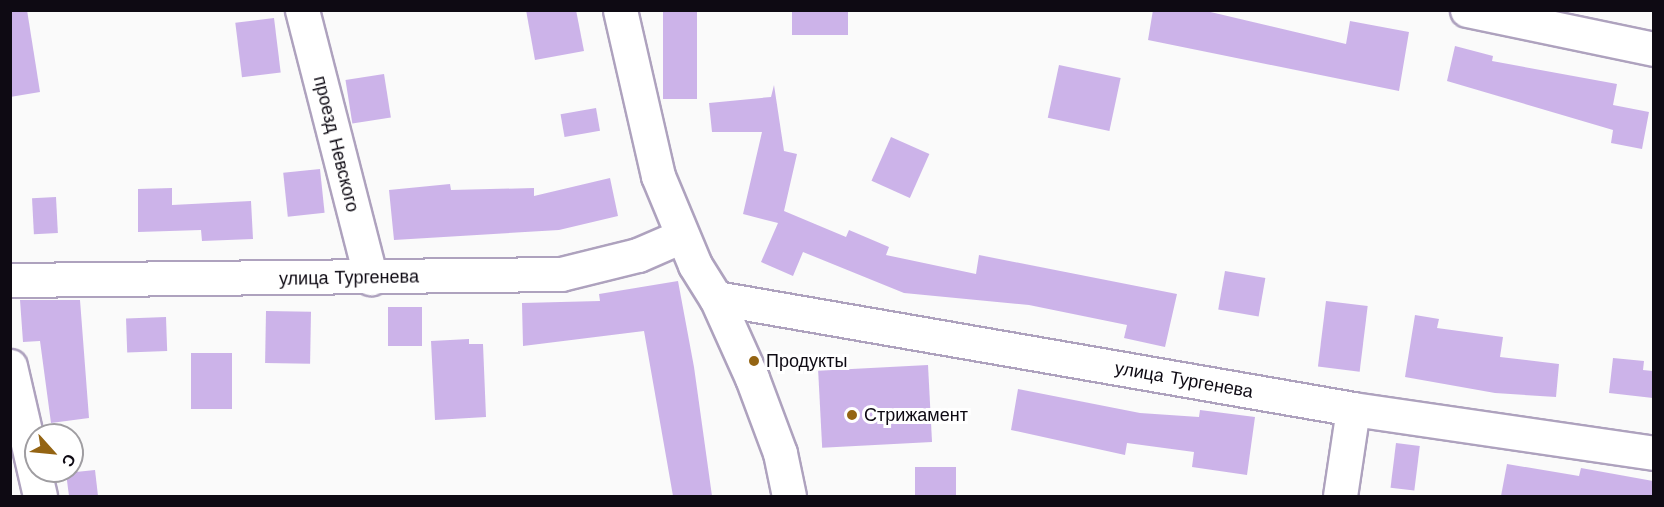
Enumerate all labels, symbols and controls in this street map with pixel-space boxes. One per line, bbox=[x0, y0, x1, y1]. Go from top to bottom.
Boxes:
street label: проезд Невского bbox=[309, 74, 363, 214]
street label: улица Тургенева bbox=[279, 266, 419, 290]
place label: Продукты bbox=[766, 350, 847, 372]
marker: Продукты bbox=[747, 354, 761, 368]
street label: улица Тургенева bbox=[1113, 357, 1255, 403]
place label: Стрижамент bbox=[864, 404, 968, 426]
marker: Стрижамент bbox=[845, 408, 859, 422]
north arrow bbox=[24, 423, 84, 483]
text: С bbox=[58, 451, 80, 470]

